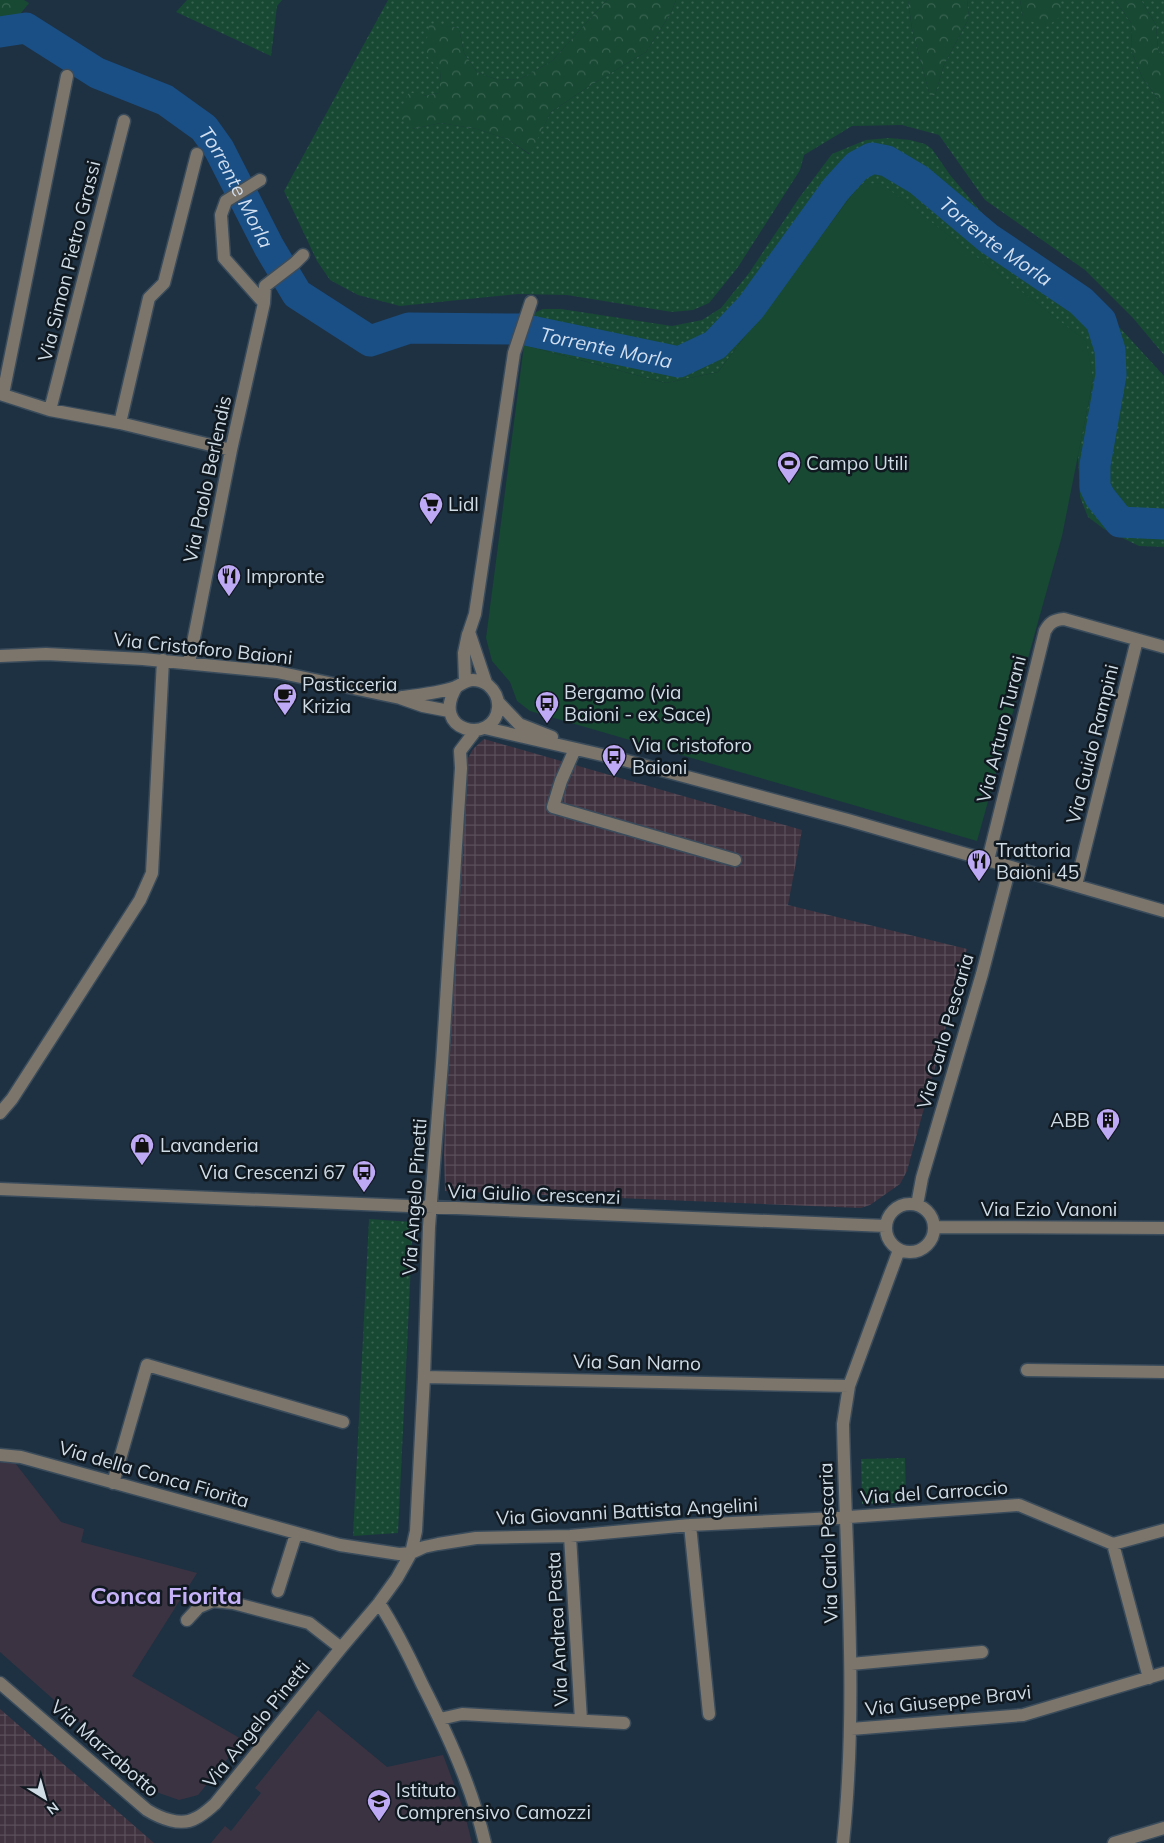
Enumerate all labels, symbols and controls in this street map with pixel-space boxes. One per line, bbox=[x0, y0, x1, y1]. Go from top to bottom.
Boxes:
water label: Torrente Morla bbox=[194, 121, 280, 252]
street label: Via Simon Pietro Grassi bbox=[32, 158, 106, 364]
water label: Torrente Morla bbox=[935, 190, 1058, 291]
water label: Torrente Morla bbox=[538, 321, 675, 373]
street label: Via Paolo Berlendis bbox=[178, 393, 236, 565]
sports icon: Campo Utili bbox=[776, 450, 802, 484]
place label: Campo Utili bbox=[806, 451, 908, 475]
supermarket icon: Lidl bbox=[418, 491, 444, 525]
place label: Lidl bbox=[448, 492, 479, 516]
restaurant icon: Impronte bbox=[216, 563, 242, 597]
place label: Impronte bbox=[246, 564, 325, 588]
street label: Via Cristoforo Baioni bbox=[112, 627, 294, 669]
street label: Via Arturo Turani bbox=[971, 653, 1031, 805]
street label: Via Guido Rampini bbox=[1061, 662, 1123, 826]
place label: Pasticceria Krizia bbox=[302, 672, 397, 718]
place label: Bergamo (via Baioni - ex Sace) bbox=[564, 680, 711, 726]
cafe icon: Pasticceria Krizia bbox=[272, 682, 298, 716]
bus stop icon: Bergamo (via Baioni - ex Sace) bbox=[534, 690, 560, 724]
place label: Via Cristoforo Baioni bbox=[632, 733, 752, 779]
bus stop icon: Via Cristoforo Baioni bbox=[601, 743, 627, 777]
place label: Trattoria Baioni 45 bbox=[996, 838, 1079, 884]
restaurant icon: Trattoria Baioni 45 bbox=[966, 848, 992, 882]
street label: Via Carlo Pescaria bbox=[911, 950, 979, 1112]
building icon: ABB bbox=[1095, 1107, 1121, 1141]
place label: ABB bbox=[1050, 1108, 1090, 1132]
street label: Via Angelo Pinetti bbox=[397, 1118, 431, 1276]
shop icon: Lavanderia bbox=[129, 1132, 155, 1166]
place label: Lavanderia bbox=[160, 1133, 259, 1157]
bus stop icon: Via Crescenzi 67 bbox=[351, 1159, 377, 1193]
place label: Via Crescenzi 67 bbox=[199, 1160, 346, 1184]
street label: Via Giulio Crescenzi bbox=[447, 1179, 621, 1209]
street label: Via Ezio Vanoni bbox=[981, 1197, 1117, 1221]
street label: Via San Narno bbox=[573, 1349, 701, 1375]
street label: Via della Conca Fiorita bbox=[56, 1435, 252, 1513]
street label: Via Carlo Pescaria bbox=[813, 1462, 843, 1624]
street label: Via del Carroccio bbox=[859, 1475, 1009, 1509]
street label: Via Giovanni Battista Angelini bbox=[495, 1492, 759, 1530]
street label: Via Andrea Pasta bbox=[541, 1551, 573, 1707]
district label: Conca Fiorita bbox=[90, 1580, 242, 1610]
street label: Via Angelo Pinetti bbox=[197, 1655, 315, 1793]
street label: Via Giuseppe Bravi bbox=[864, 1679, 1032, 1721]
street label: Via Marzabotto bbox=[46, 1694, 164, 1802]
north arrow bbox=[20, 1773, 70, 1823]
place label: Istituto Comprensivo Camozzi bbox=[396, 1778, 591, 1824]
school or university icon: Istituto Comprensivo Camozzi bbox=[366, 1788, 392, 1822]
text: N bbox=[43, 1798, 62, 1819]

